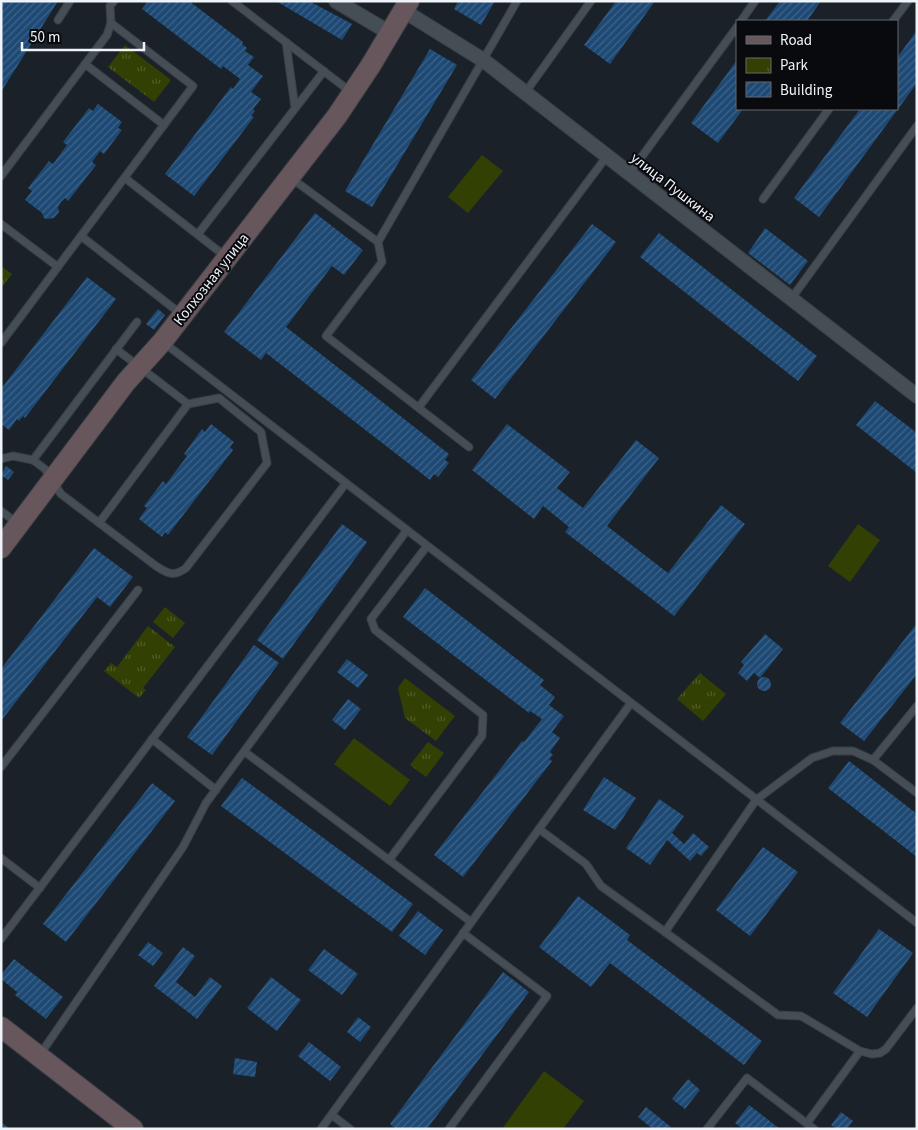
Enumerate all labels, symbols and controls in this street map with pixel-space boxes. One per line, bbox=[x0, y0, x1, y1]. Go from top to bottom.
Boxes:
scale bar bbox=[22, 20, 145, 52]
legend bbox=[736, 20, 898, 110]
text: 50 m bbox=[30, 27, 60, 48]
text: Road bbox=[780, 30, 812, 51]
text: Park bbox=[780, 55, 809, 76]
text: Building bbox=[780, 80, 833, 101]
street label: улица Пушкина bbox=[626, 148, 719, 227]
street label: Колхозная улица bbox=[169, 229, 254, 330]

